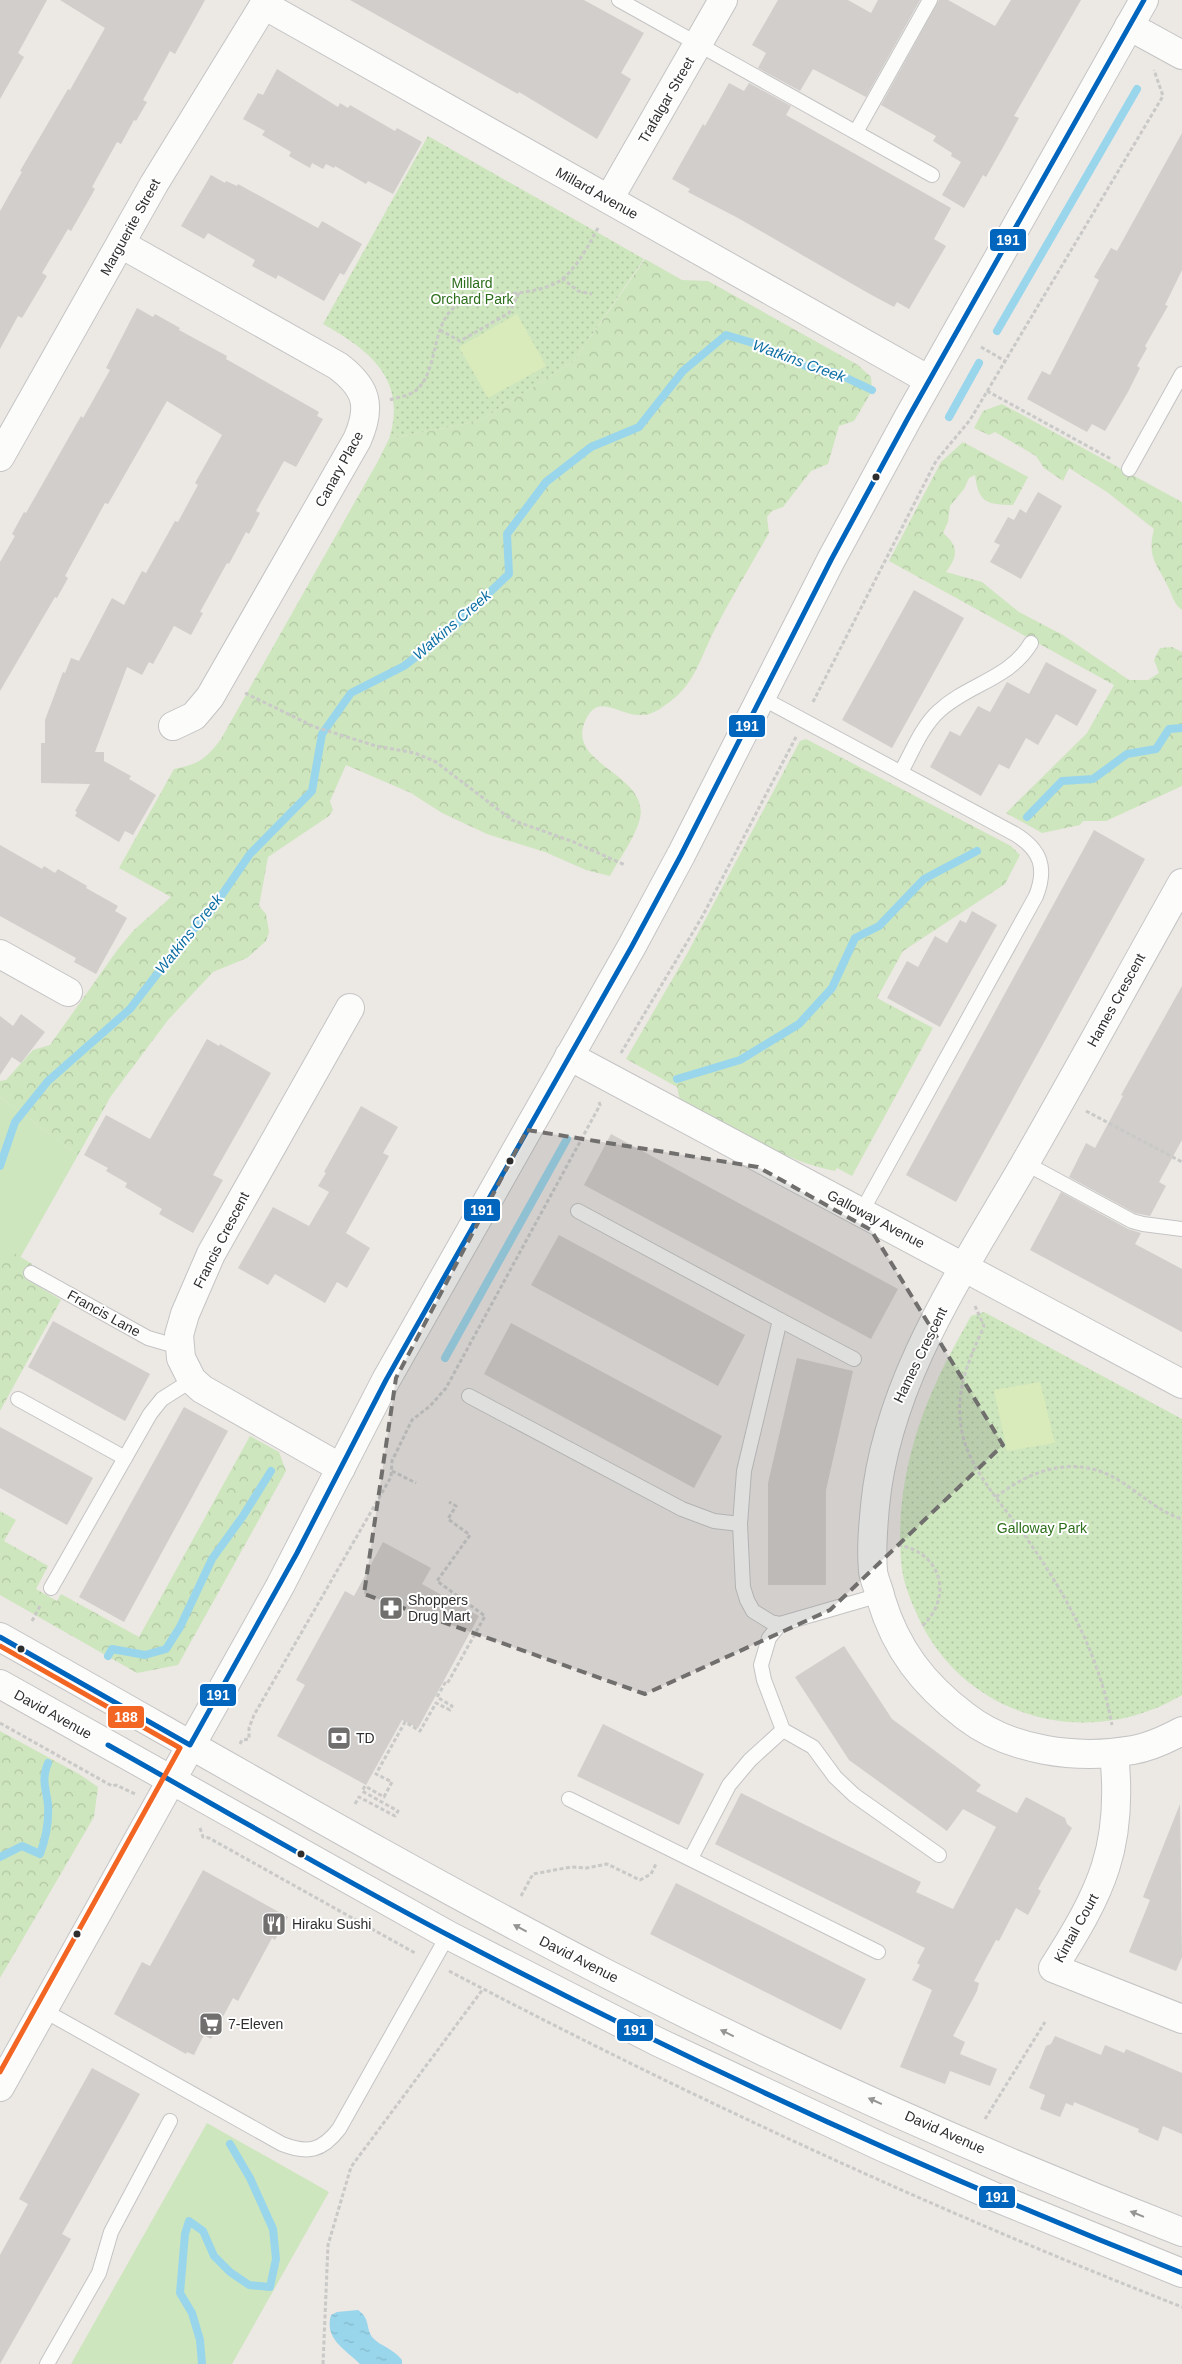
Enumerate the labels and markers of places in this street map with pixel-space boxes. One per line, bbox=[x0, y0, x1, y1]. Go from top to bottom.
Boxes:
unlabelled marker bbox=[871, 472, 881, 482]
unlabelled marker bbox=[505, 1156, 515, 1166]
place label: Shoppers Drug Mart bbox=[408, 1592, 470, 1624]
pharmacy icon: Shoppers Drug Mart bbox=[378, 1595, 404, 1621]
unlabelled marker bbox=[16, 1644, 26, 1654]
bank icon: TD bbox=[326, 1725, 352, 1751]
place label: TD bbox=[356, 1730, 375, 1746]
unlabelled marker bbox=[296, 1849, 306, 1859]
restaurant icon: Hiraku Sushi bbox=[261, 1911, 287, 1937]
place label: Hiraku Sushi bbox=[292, 1916, 371, 1932]
unlabelled marker bbox=[72, 1929, 82, 1939]
supermarket icon: 7-Eleven bbox=[198, 2011, 224, 2037]
place label: 7-Eleven bbox=[228, 2016, 283, 2032]

